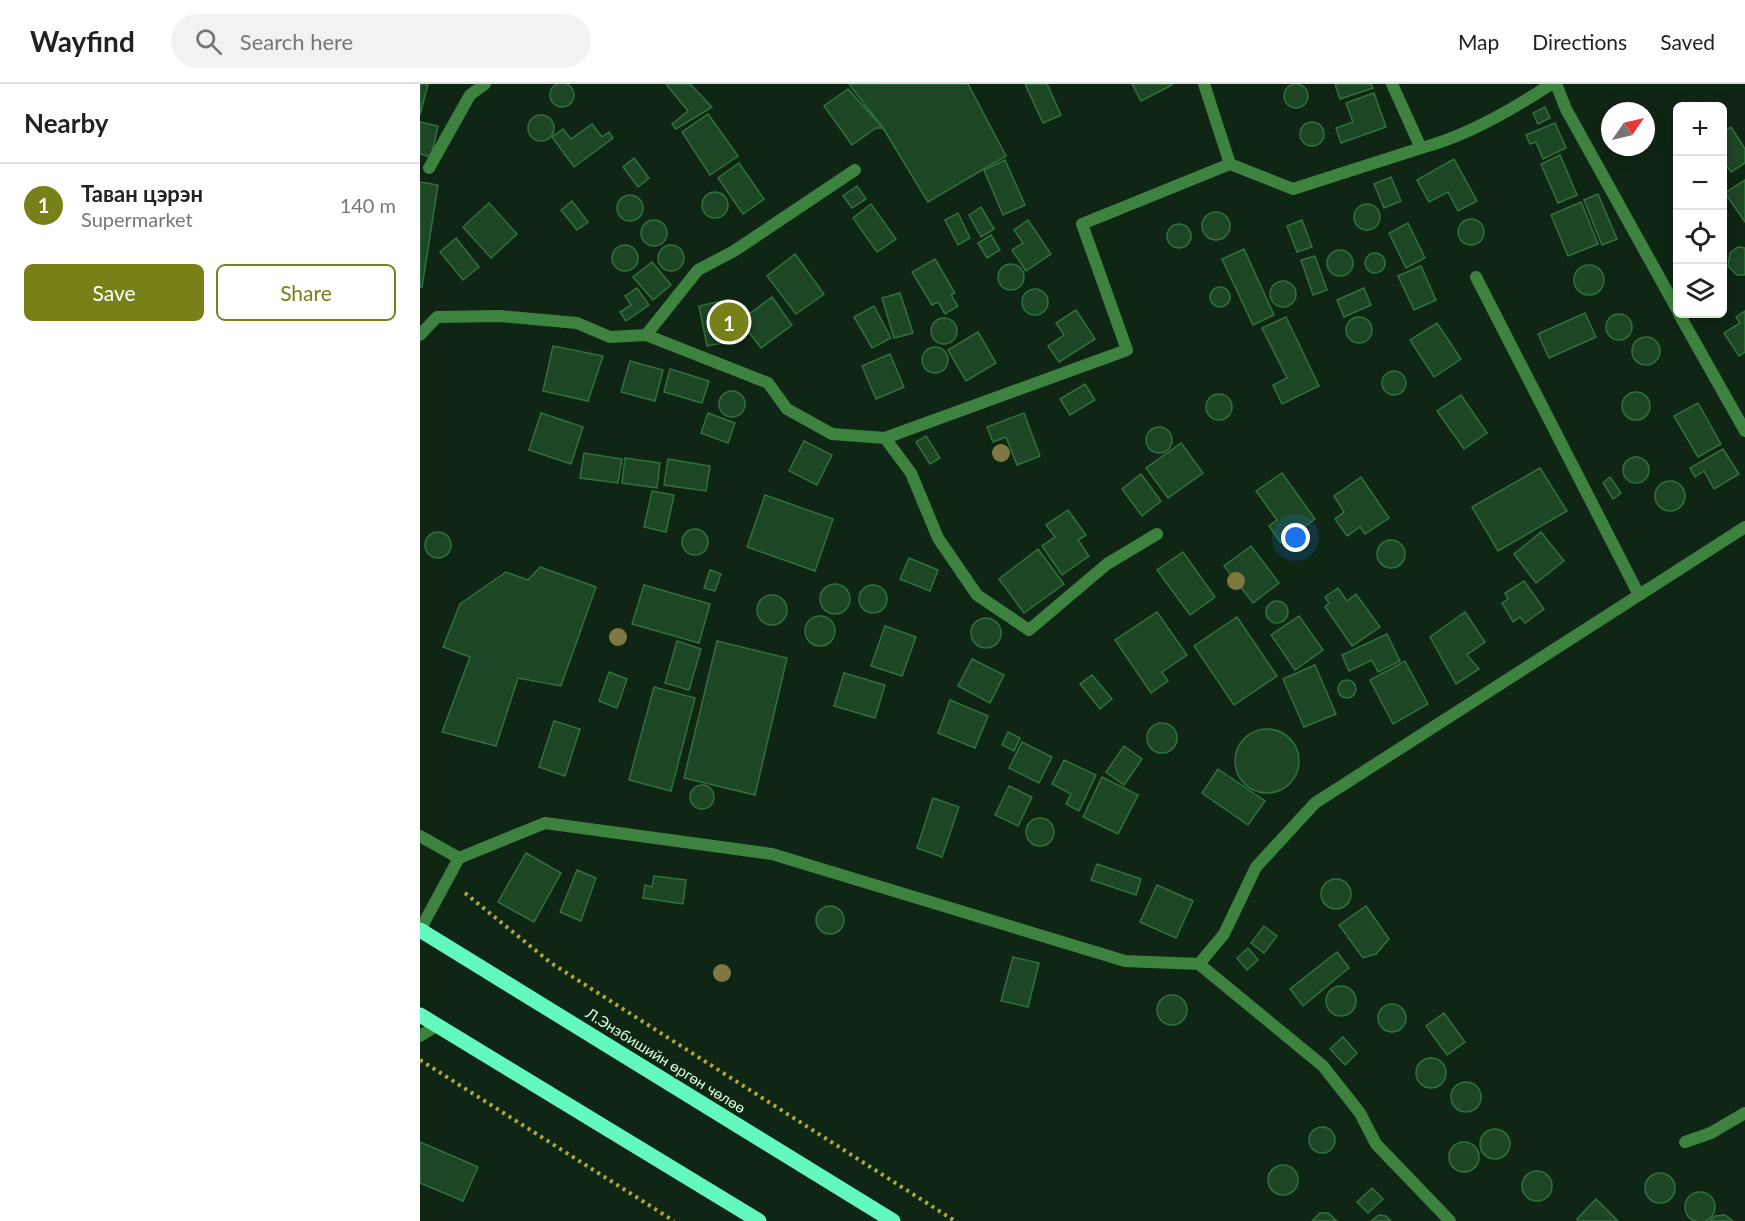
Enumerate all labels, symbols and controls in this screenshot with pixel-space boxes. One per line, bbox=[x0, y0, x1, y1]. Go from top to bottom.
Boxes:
search box bbox=[171, 14, 591, 68]
text: Wayfind bbox=[30, 24, 135, 58]
icon: search bbox=[192, 25, 225, 58]
text: Search here bbox=[240, 28, 353, 55]
text: Map bbox=[1458, 29, 1499, 54]
text: Directions bbox=[1532, 29, 1627, 54]
text: Saved bbox=[1660, 29, 1715, 54]
north arrow bbox=[1601, 102, 1655, 156]
map controls bbox=[1673, 102, 1727, 318]
button: + bbox=[1673, 102, 1727, 156]
text: Nearby bbox=[24, 107, 109, 139]
button: − bbox=[1673, 156, 1727, 210]
text: Таван цэрэн bbox=[81, 180, 203, 207]
text: 1 bbox=[38, 193, 49, 217]
text: 140 m bbox=[340, 193, 396, 217]
text: Supermarket bbox=[81, 207, 193, 231]
button: locate bbox=[1673, 210, 1727, 264]
button: Save bbox=[24, 264, 204, 321]
button: Share bbox=[216, 264, 396, 321]
button: layers bbox=[1673, 264, 1727, 318]
pin: 1 bbox=[710, 300, 748, 344]
your location bbox=[1281, 523, 1310, 552]
street label: Л.Энэбишийн өргөн чөлөө bbox=[582, 1003, 749, 1117]

